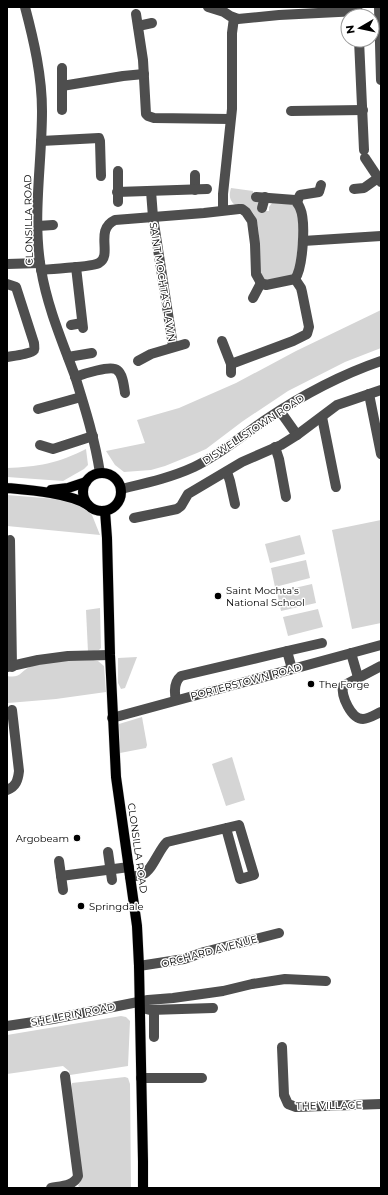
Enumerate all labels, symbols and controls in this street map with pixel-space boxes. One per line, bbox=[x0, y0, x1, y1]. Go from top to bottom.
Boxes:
north arrow bbox=[340, 8, 380, 48]
text: N bbox=[343, 24, 358, 35]
street label: CLONSILLA ROAD bbox=[21, 174, 36, 266]
street label: SAINT MOCHTA'S LAWN bbox=[147, 221, 178, 343]
street label: DISWELLSTOWN ROAD bbox=[200, 391, 307, 467]
place label: Saint Mochta's National School bbox=[226, 584, 305, 609]
marker: Saint Mochta's National School bbox=[213, 591, 223, 601]
street label: PORTERSTOWN ROAD bbox=[189, 660, 303, 703]
place label: The Forge bbox=[319, 678, 369, 691]
marker: The Forge bbox=[306, 679, 316, 689]
street label: CLONSILLA ROAD bbox=[125, 802, 150, 894]
place label: Argobeam bbox=[16, 832, 69, 845]
marker: Argobeam bbox=[72, 833, 82, 843]
place label: Springdale bbox=[89, 900, 144, 913]
marker: Springdale bbox=[76, 901, 86, 911]
street label: ORCHARD AVENUE bbox=[160, 932, 259, 971]
street label: SHELERIN ROAD bbox=[30, 1000, 116, 1029]
street label: THE VILLAGE bbox=[296, 1098, 363, 1113]

